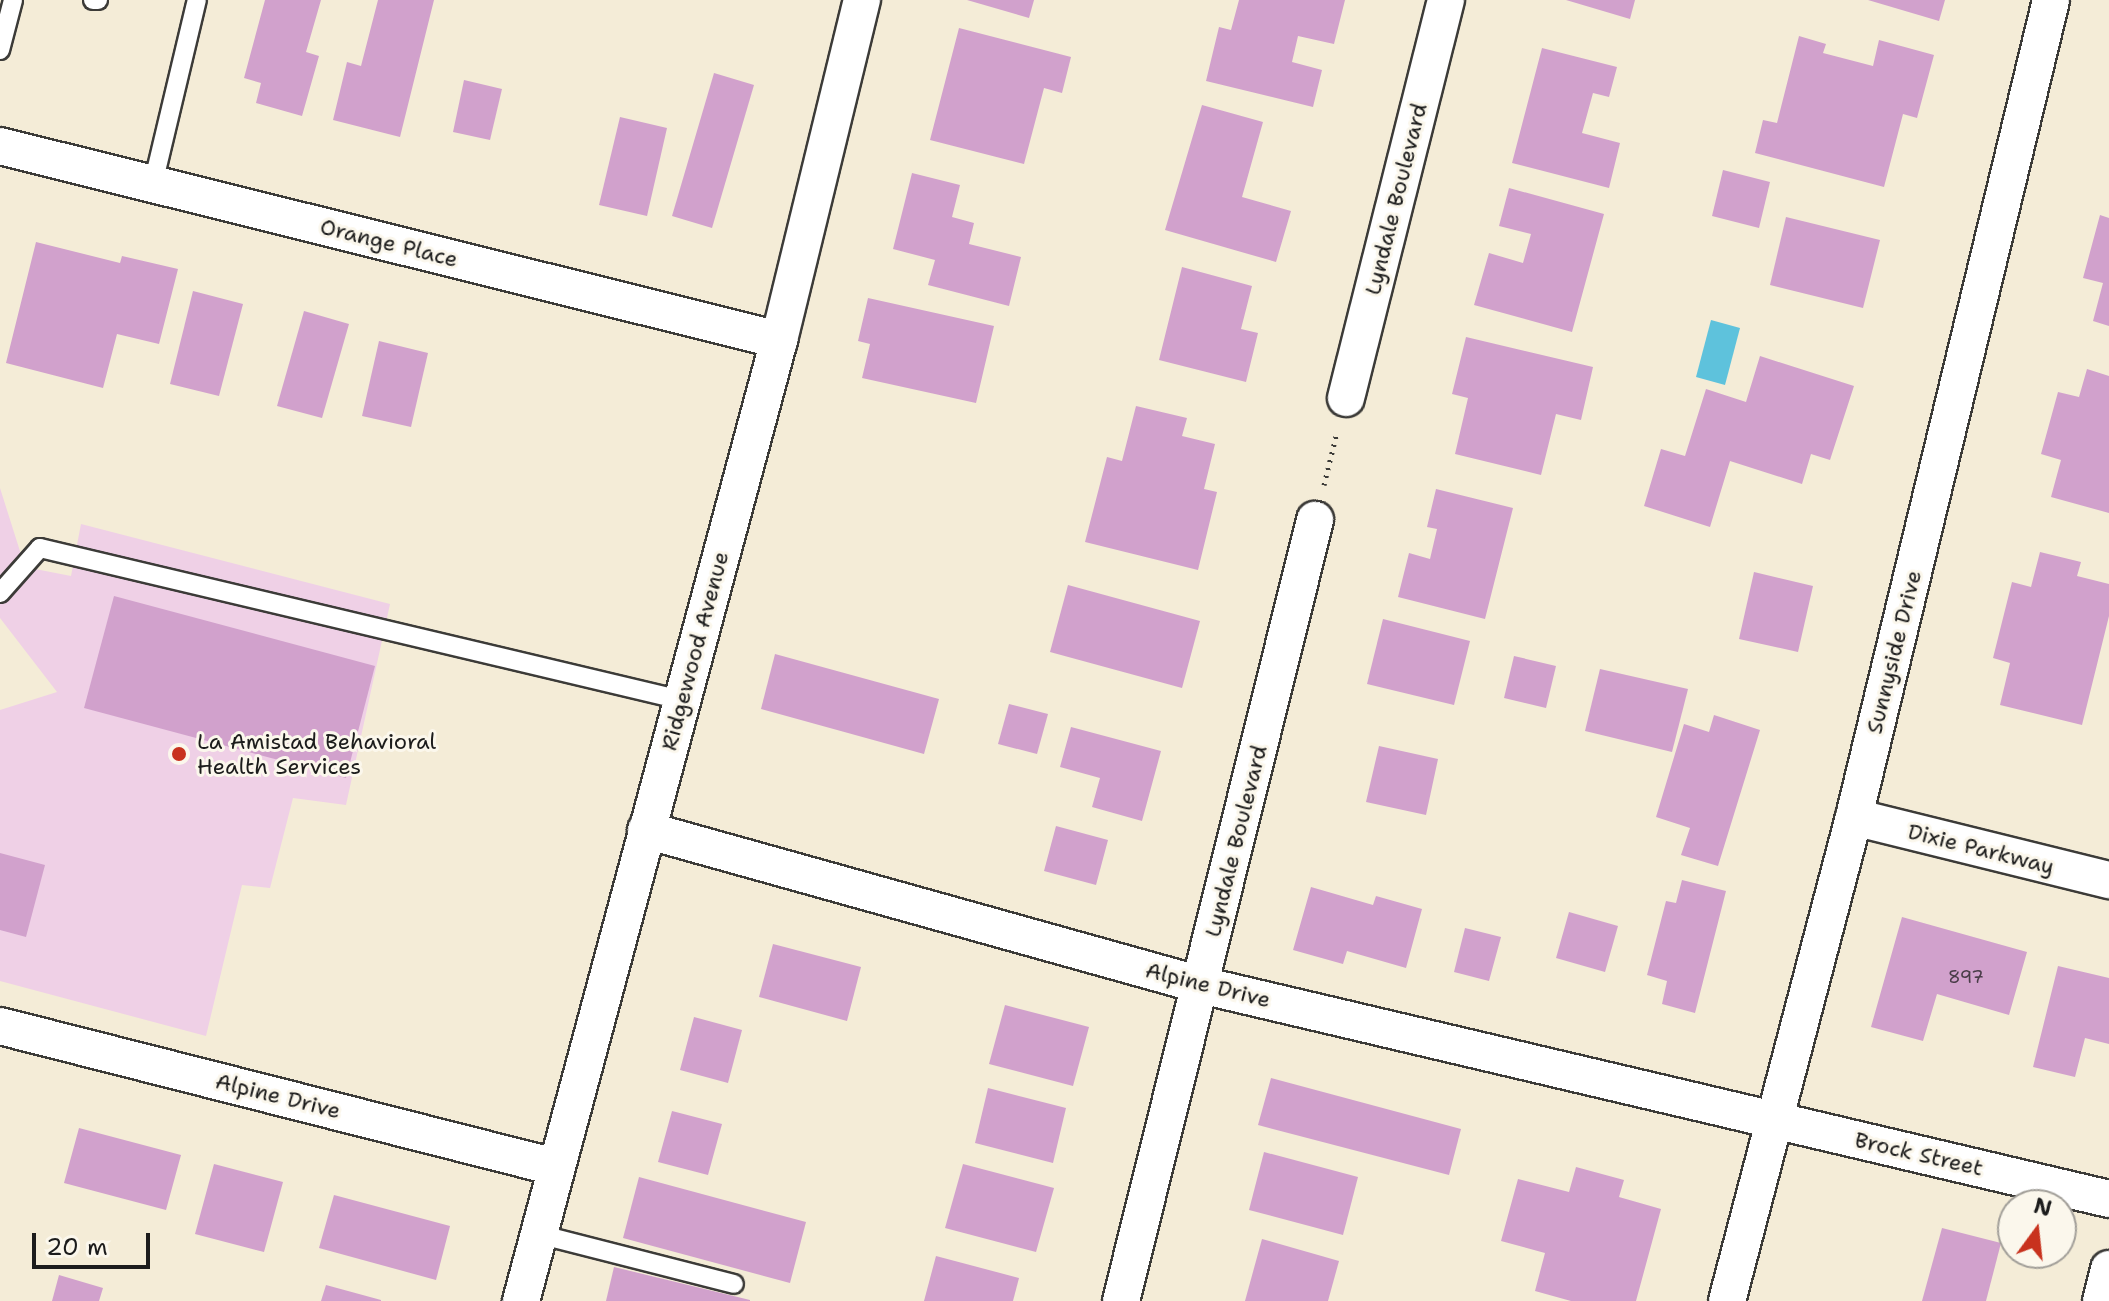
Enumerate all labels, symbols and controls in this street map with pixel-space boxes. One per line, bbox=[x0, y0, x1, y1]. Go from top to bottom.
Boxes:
street label: Lyndale Boulevard bbox=[1359, 100, 1433, 298]
street label: Orange Place bbox=[317, 213, 461, 273]
street label: Ridgewood Avenue bbox=[656, 549, 734, 753]
street label: Sunnyside Drive bbox=[1861, 568, 1927, 736]
place label: La Amistad Behavioral Health Services bbox=[197, 728, 436, 780]
street label: Lyndale Boulevard bbox=[1199, 742, 1273, 940]
marker: La Amistad Behavioral Health Services bbox=[168, 743, 190, 765]
street label: Dixie Parkway bbox=[1905, 818, 2057, 880]
street label: Alpine Drive bbox=[1143, 957, 1273, 1013]
house number: 897 bbox=[1948, 966, 1984, 988]
street label: Alpine Drive bbox=[213, 1068, 343, 1124]
street label: Brock Street bbox=[1852, 1126, 1986, 1182]
north arrow bbox=[1997, 1189, 2077, 1269]
text: N bbox=[2031, 1191, 2055, 1224]
scale bar bbox=[36, 1217, 154, 1267]
text: 20 m bbox=[46, 1231, 108, 1263]

